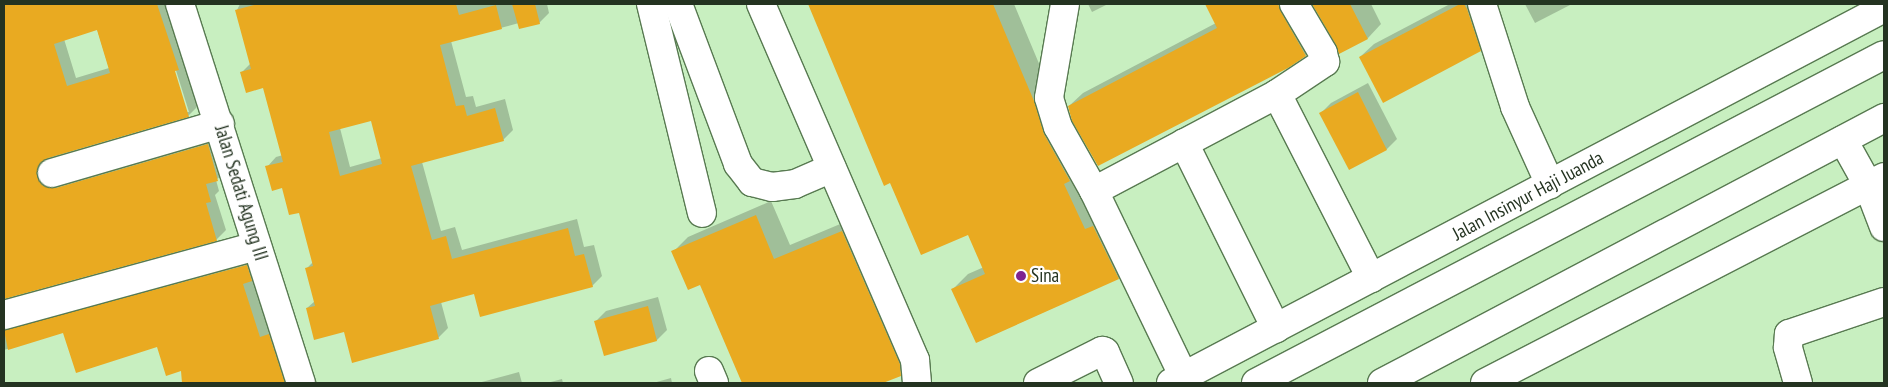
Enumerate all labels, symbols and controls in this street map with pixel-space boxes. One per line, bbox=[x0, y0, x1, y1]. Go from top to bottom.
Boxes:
street label: Jalan Sedati Agung III bbox=[210, 122, 272, 264]
street label: Jalan Insinyur Haji Juanda bbox=[1449, 147, 1607, 245]
place label: Sina bbox=[1031, 265, 1059, 287]
marker: Sina bbox=[1015, 270, 1027, 282]

